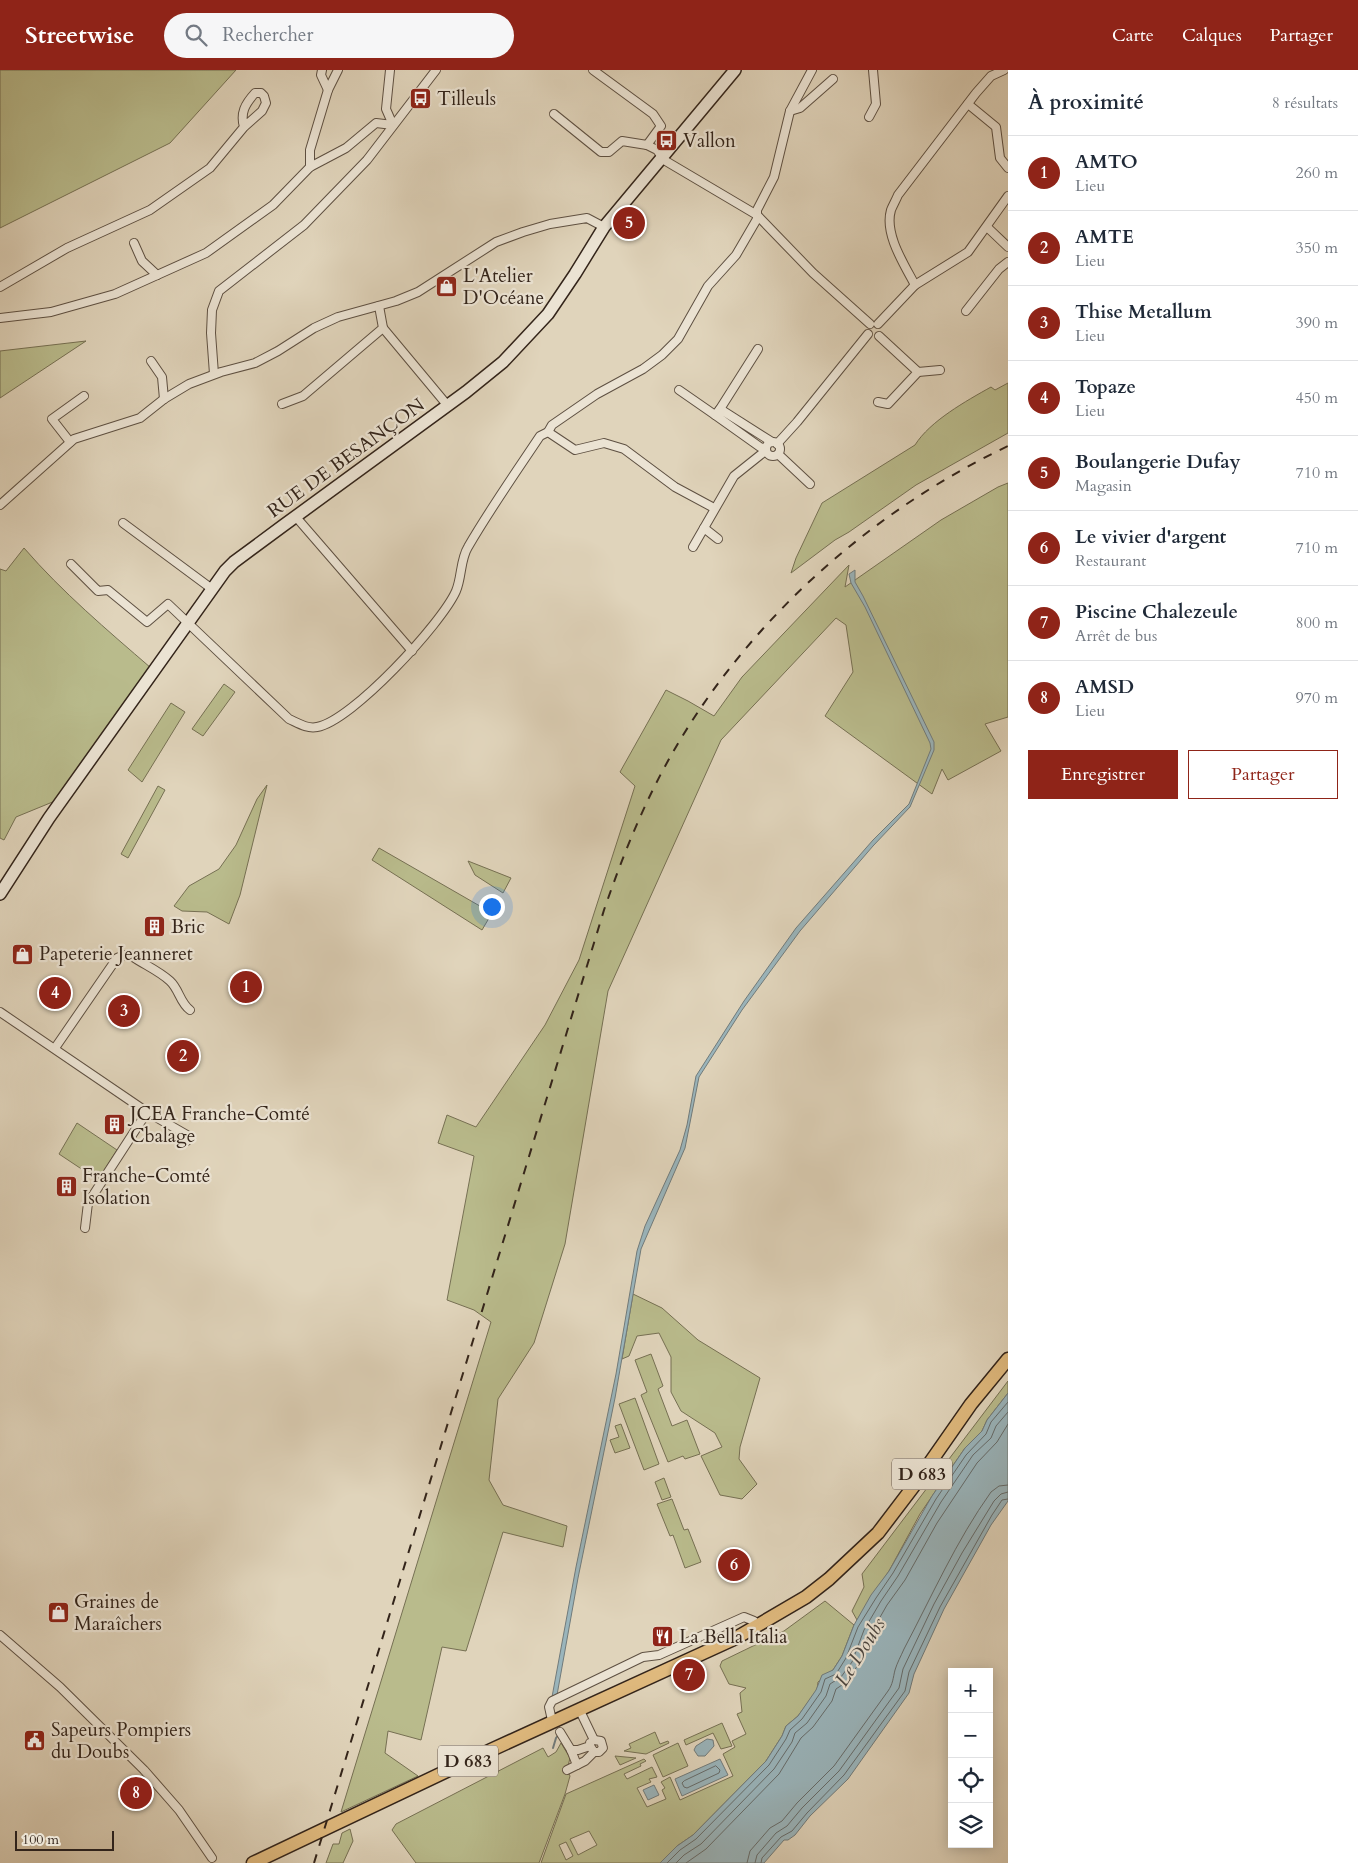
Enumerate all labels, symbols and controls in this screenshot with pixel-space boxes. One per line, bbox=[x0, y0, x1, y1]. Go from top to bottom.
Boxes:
search box bbox=[164, 13, 514, 58]
text: Streetwise bbox=[25, 19, 134, 52]
icon: search bbox=[182, 21, 210, 49]
text: Rechercher bbox=[222, 22, 313, 48]
text: Carte bbox=[1112, 23, 1154, 48]
text: Calques bbox=[1182, 23, 1242, 48]
text: Partager bbox=[1270, 23, 1333, 48]
place label: Tilleuls bbox=[437, 86, 496, 112]
bus stop icon: Tilleuls bbox=[409, 87, 433, 111]
text: À proximité bbox=[1028, 88, 1144, 117]
text: 8 résultats bbox=[1272, 92, 1338, 114]
place label: Vallon bbox=[683, 128, 736, 154]
bus stop icon: Vallon bbox=[655, 129, 679, 153]
text: AMTO bbox=[1075, 149, 1138, 175]
text: 1 bbox=[1040, 162, 1048, 184]
text: 260 m bbox=[1296, 162, 1338, 184]
text: Lieu bbox=[1075, 175, 1105, 197]
pin: 5 bbox=[613, 204, 645, 242]
text: AMTE bbox=[1075, 224, 1134, 250]
text: 2 bbox=[1040, 237, 1048, 259]
text: 350 m bbox=[1296, 237, 1338, 259]
text: Lieu bbox=[1075, 250, 1105, 272]
place label: L'Atelier D'Océane bbox=[463, 263, 544, 311]
shop icon: L'Atelier D'Océane bbox=[435, 275, 459, 299]
text: Thise Metallum bbox=[1075, 299, 1212, 325]
text: 3 bbox=[1040, 312, 1048, 334]
text: 390 m bbox=[1296, 312, 1338, 334]
text: Lieu bbox=[1075, 325, 1105, 347]
text: Topaze bbox=[1075, 374, 1136, 400]
text: 4 bbox=[1040, 387, 1048, 409]
text: 450 m bbox=[1296, 387, 1338, 409]
street label: RUE DE BESANÇON bbox=[262, 392, 430, 524]
text: Lieu bbox=[1075, 400, 1105, 422]
text: Boulangerie Dufay bbox=[1075, 449, 1241, 475]
text: 5 bbox=[1040, 462, 1048, 484]
text: 710 m bbox=[1296, 462, 1338, 484]
text: Magasin bbox=[1075, 475, 1132, 497]
text: Le vivier d'argent bbox=[1075, 524, 1226, 550]
text: 6 bbox=[1040, 537, 1048, 559]
text: 710 m bbox=[1296, 537, 1338, 559]
text: Restaurant bbox=[1075, 550, 1146, 572]
text: Piscine Chalezeule bbox=[1075, 599, 1238, 625]
text: 7 bbox=[1040, 612, 1048, 634]
text: 800 m bbox=[1296, 612, 1338, 634]
text: Arrêt de bus bbox=[1075, 625, 1157, 647]
text: AMSD bbox=[1075, 674, 1134, 700]
text: 8 bbox=[1040, 687, 1048, 709]
text: 970 m bbox=[1296, 687, 1338, 709]
text: Lieu bbox=[1075, 700, 1105, 722]
button: Enregistrer bbox=[1028, 750, 1178, 799]
button: Partager bbox=[1188, 750, 1338, 799]
your location bbox=[479, 894, 505, 920]
place label: Bric bbox=[171, 914, 205, 940]
building icon: Bric bbox=[143, 915, 167, 939]
place label: Papeterie Jeanneret bbox=[39, 941, 193, 967]
shop icon: Papeterie Jeanneret bbox=[11, 942, 35, 966]
pin: 1 bbox=[230, 968, 262, 1006]
pin: 4 bbox=[39, 974, 71, 1012]
pin: 3 bbox=[108, 992, 140, 1030]
pin: 2 bbox=[167, 1037, 199, 1075]
place label: JCEA Franche-Comté Cbalage bbox=[127, 1101, 310, 1149]
building icon: JCEA Franche-Comté Cbalage bbox=[102, 1113, 126, 1137]
place label: Franche-Comté Isolation bbox=[82, 1163, 210, 1211]
building icon: Franche-Comté Isolation bbox=[54, 1175, 78, 1199]
road number: D 683 bbox=[892, 1458, 952, 1490]
pin: 6 bbox=[718, 1546, 750, 1584]
place label: Graines de Maraîchers bbox=[74, 1589, 162, 1637]
shop icon: Graines de Maraîchers bbox=[46, 1601, 70, 1625]
water label: Le Doubs bbox=[828, 1612, 892, 1692]
place label: La Bella Italia bbox=[679, 1624, 787, 1650]
restaurant icon: La Bella Italia bbox=[651, 1625, 675, 1649]
pin: 7 bbox=[673, 1656, 705, 1694]
map controls bbox=[948, 1668, 993, 1848]
button: + bbox=[948, 1668, 993, 1713]
button: − bbox=[948, 1713, 993, 1758]
place label: Sapeurs Pompiers du Doubs bbox=[51, 1717, 191, 1765]
public building icon: Sapeurs Pompiers du Doubs bbox=[23, 1729, 47, 1753]
road number: D 683 bbox=[438, 1745, 498, 1776]
button: locate bbox=[948, 1758, 993, 1803]
pin: 8 bbox=[120, 1774, 152, 1812]
button: layers bbox=[948, 1803, 993, 1848]
scale bar bbox=[15, 1828, 114, 1851]
text: 100 m bbox=[22, 1830, 59, 1849]

